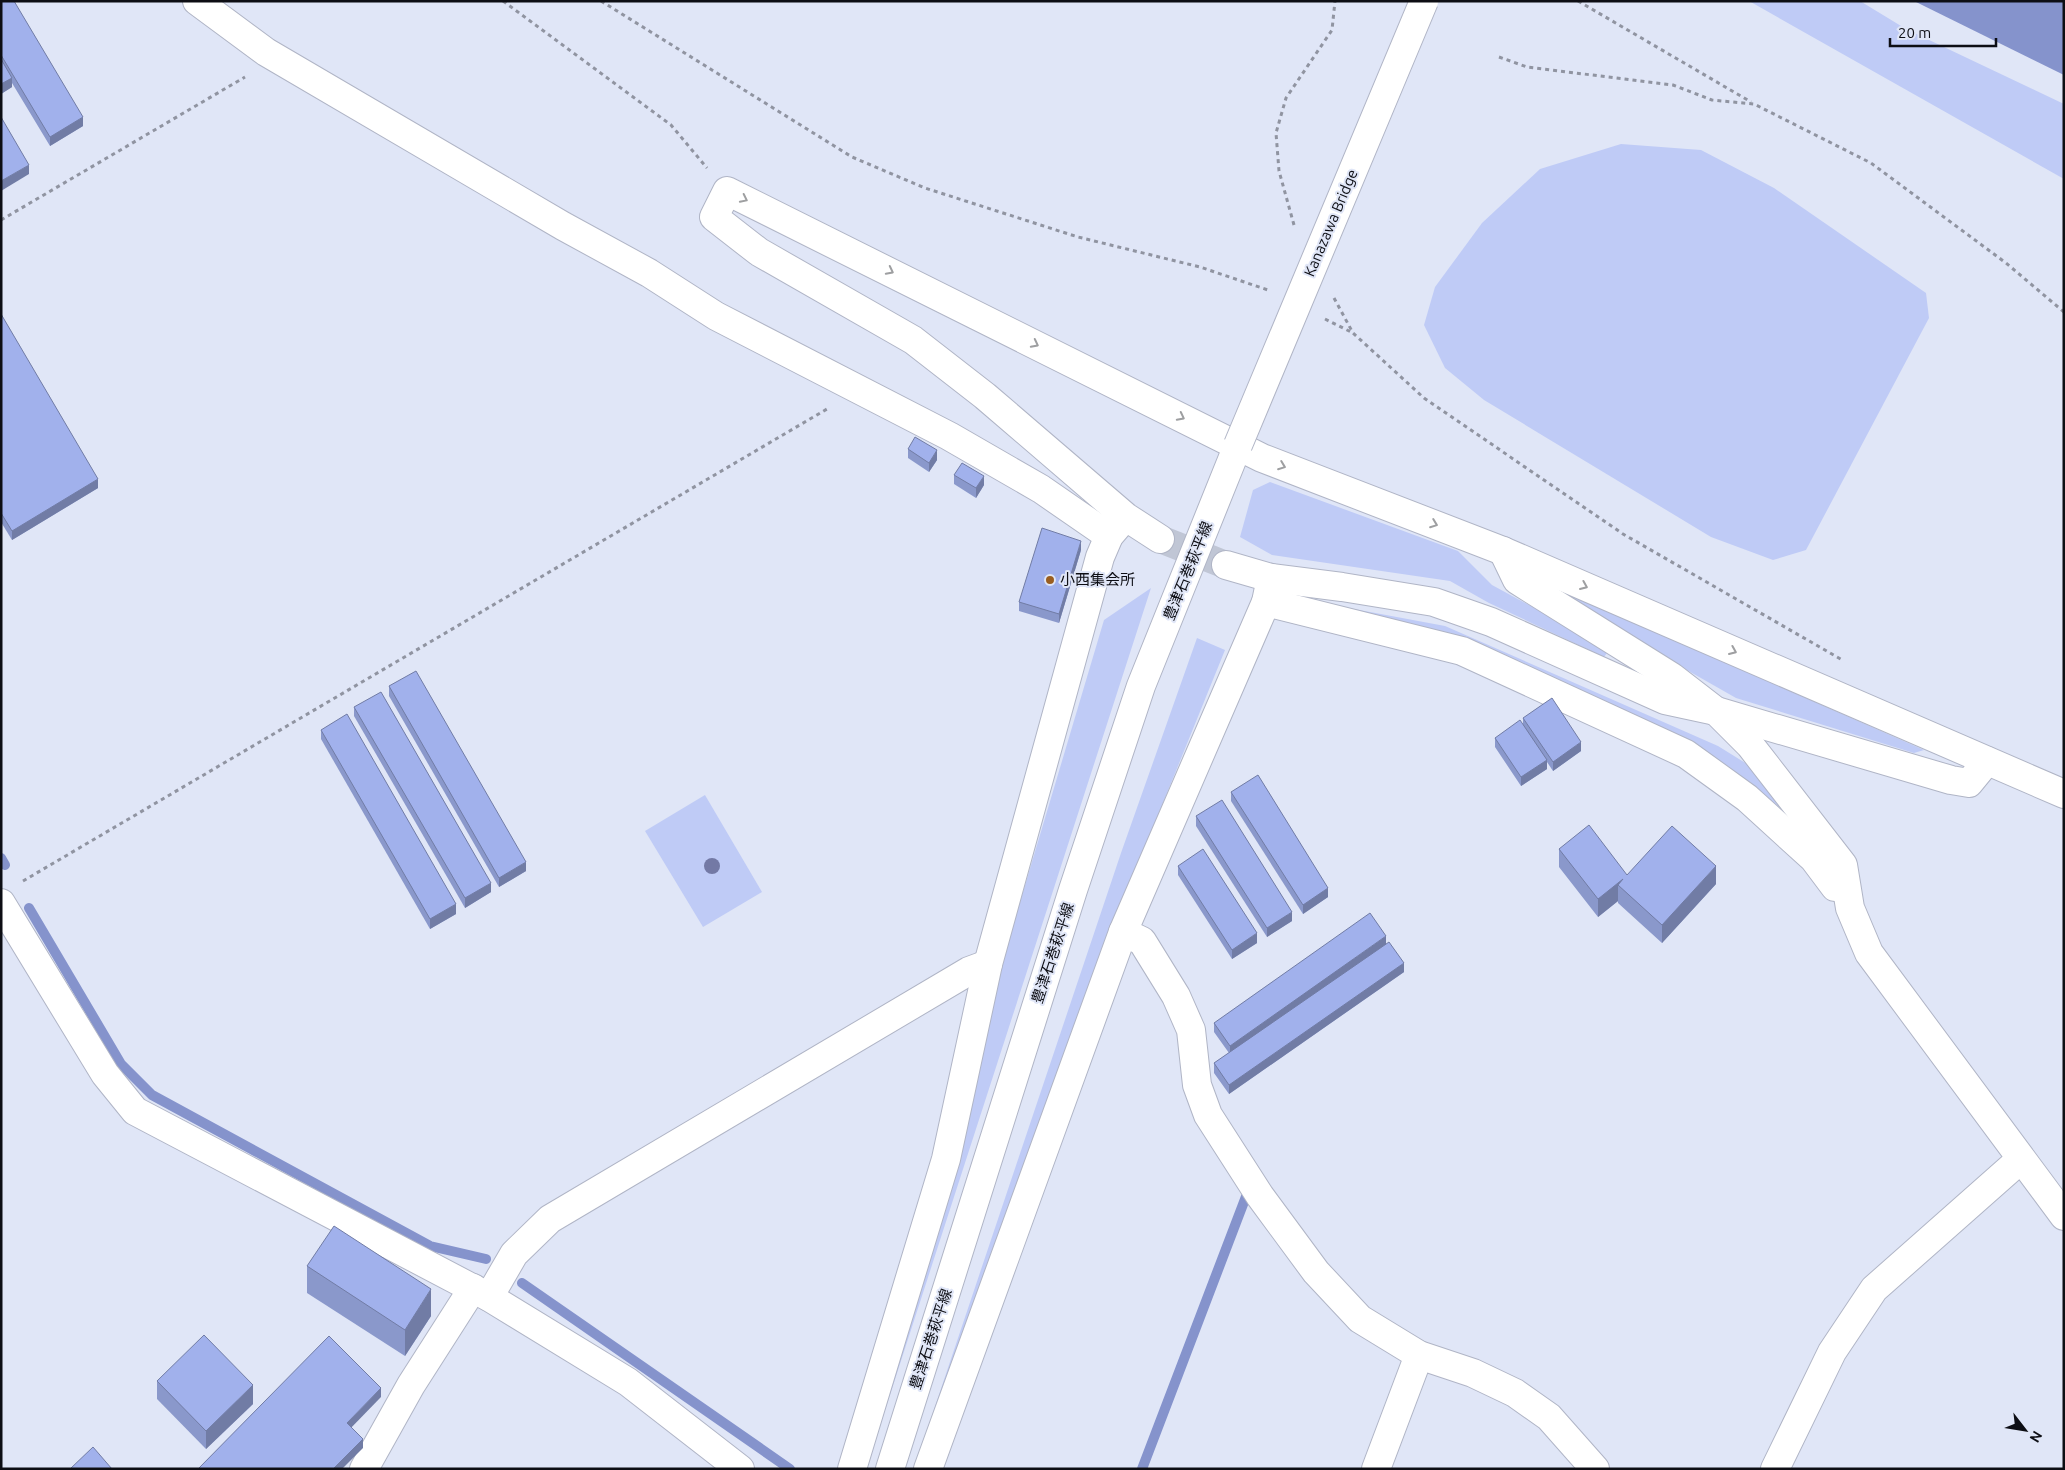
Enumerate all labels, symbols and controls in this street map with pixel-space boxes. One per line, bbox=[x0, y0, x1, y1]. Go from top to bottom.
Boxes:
scale bar bbox=[1890, 15, 1996, 47]
text: 20 m bbox=[1898, 24, 1931, 41]
street label: Kanazawa Bridge bbox=[1300, 167, 1361, 279]
one-way arrow bbox=[739, 193, 748, 203]
one-way arrow bbox=[885, 265, 894, 275]
one-way arrow bbox=[1030, 338, 1039, 348]
one-way arrow bbox=[1175, 410, 1184, 420]
one-way arrow bbox=[1278, 460, 1286, 470]
one-way arrow bbox=[1429, 518, 1438, 528]
street label: 豊津石巻萩平線 bbox=[1160, 519, 1215, 623]
place label: 小西集会所 bbox=[1060, 571, 1135, 588]
marker: 小西集会所 bbox=[1044, 574, 1056, 586]
one-way arrow bbox=[1579, 580, 1588, 590]
one-way arrow bbox=[1728, 644, 1737, 655]
street label: 豊津石巻萩平線 bbox=[1028, 900, 1077, 1005]
street label: 豊津石巻萩平線 bbox=[906, 1286, 955, 1391]
north arrow bbox=[2000, 1405, 2050, 1455]
text: N bbox=[2027, 1428, 2046, 1445]

